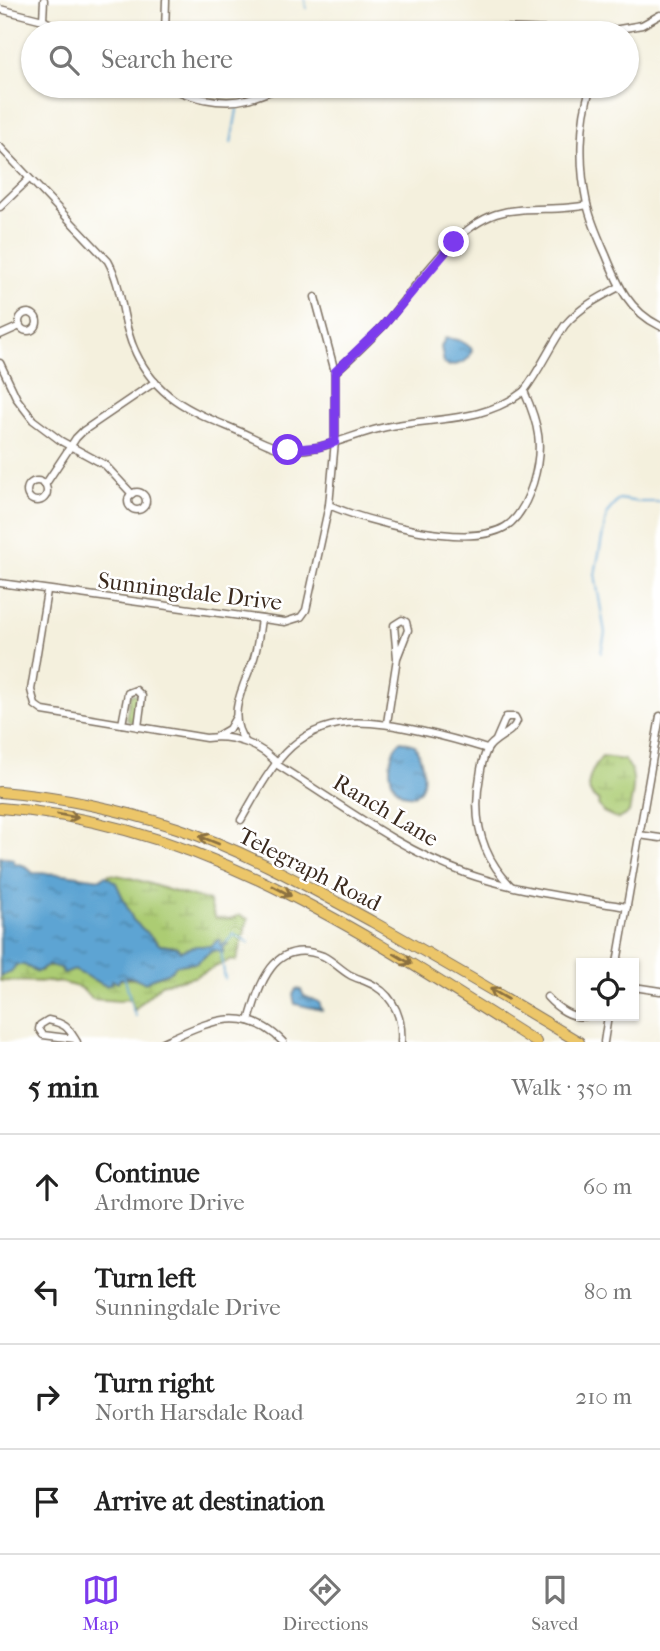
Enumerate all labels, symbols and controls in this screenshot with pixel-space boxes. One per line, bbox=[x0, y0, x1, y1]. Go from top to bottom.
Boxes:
search box bbox=[21, 21, 639, 98]
icon: search bbox=[45, 41, 83, 79]
text: Search here bbox=[101, 44, 233, 75]
route end bbox=[438, 226, 469, 257]
route start bbox=[272, 434, 303, 465]
street label: Sunningdale Drive bbox=[96, 567, 284, 616]
street label: Ranch Lane bbox=[328, 768, 443, 852]
one-way arrow bbox=[56, 810, 79, 824]
street label: Telegraph Road bbox=[234, 822, 386, 917]
one-way arrow bbox=[199, 832, 220, 845]
one-way arrow bbox=[271, 884, 292, 898]
one-way arrow bbox=[392, 952, 412, 966]
map controls bbox=[576, 958, 639, 1021]
button: locate bbox=[576, 958, 639, 1021]
one-way arrow bbox=[489, 987, 509, 1001]
text: 5 min bbox=[28, 1070, 99, 1105]
text: Walk · 350 m bbox=[512, 1074, 632, 1101]
text: Continue bbox=[95, 1158, 200, 1189]
icon: ahead bbox=[28, 1168, 66, 1206]
text: 60 m bbox=[583, 1173, 632, 1200]
text: Ardmore Drive bbox=[95, 1189, 245, 1216]
text: Turn left bbox=[95, 1263, 196, 1294]
icon: left bbox=[28, 1273, 66, 1311]
text: 80 m bbox=[584, 1278, 632, 1305]
text: Sunningdale Drive bbox=[95, 1294, 281, 1321]
text: Turn right bbox=[95, 1368, 215, 1399]
icon: right bbox=[28, 1378, 66, 1416]
text: 210 m bbox=[575, 1383, 632, 1410]
text: North Harsdale Road bbox=[95, 1399, 303, 1426]
icon: arrive bbox=[28, 1483, 66, 1521]
text: Arrive at destination bbox=[95, 1486, 325, 1517]
tab: Map bbox=[82, 1571, 120, 1635]
tab: Directions bbox=[283, 1571, 368, 1635]
tab: Saved bbox=[531, 1571, 578, 1635]

